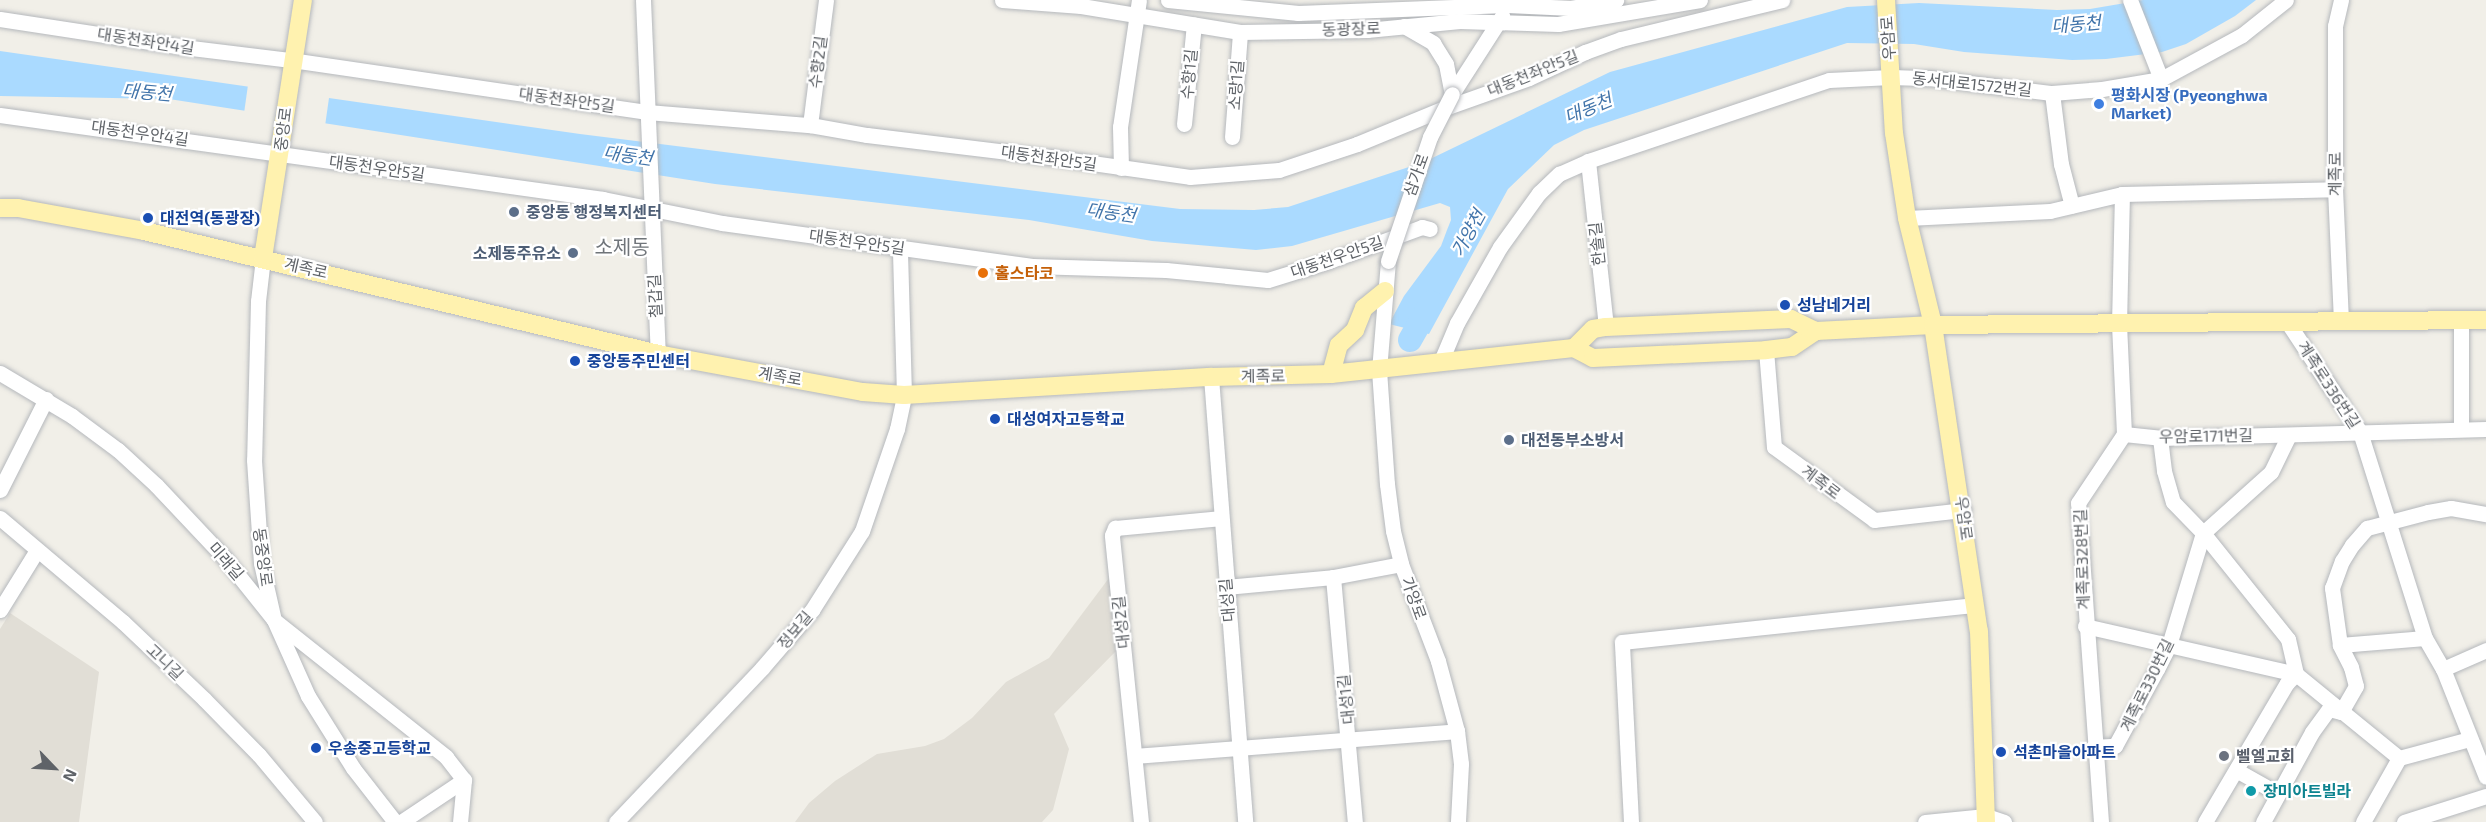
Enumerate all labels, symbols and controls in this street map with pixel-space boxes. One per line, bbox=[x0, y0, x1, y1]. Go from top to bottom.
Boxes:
water label: 대동천 bbox=[2050, 11, 2102, 37]
street label: 우암로 bbox=[1877, 15, 1899, 61]
street label: 동광장로 bbox=[1321, 18, 1381, 40]
street label: 대동천좌안4길 bbox=[96, 24, 196, 58]
street label: 수향2길 bbox=[805, 34, 831, 90]
street label: 대동천좌안5길 bbox=[1484, 46, 1582, 100]
street label: 수향1길 bbox=[1177, 48, 1201, 100]
street label: 소랑1길 bbox=[1225, 59, 1247, 111]
street label: 동서대로1572번길 bbox=[1911, 68, 2033, 100]
water label: 대동천 bbox=[121, 79, 173, 105]
street label: 대동천좌안5길 bbox=[518, 84, 616, 116]
place label: 평화시장 (Pyeonghwa Market) bbox=[2111, 85, 2268, 123]
water label: 대동천 bbox=[1561, 88, 1615, 128]
marker: 평화시장 (Pyeonghwa Market) bbox=[2092, 97, 2106, 111]
street label: 중앙로 bbox=[271, 106, 295, 152]
street label: 대동천우안4길 bbox=[90, 117, 190, 149]
water label: 대동천 bbox=[602, 141, 654, 169]
street label: 대동천좌안5길 bbox=[1000, 142, 1098, 174]
street label: 삼가로 bbox=[1399, 151, 1433, 199]
street label: 대동천우안5길 bbox=[328, 152, 426, 184]
street label: 계족로 bbox=[2325, 152, 2345, 196]
water label: 대동천 bbox=[1085, 198, 1137, 226]
place label: 중앙동 행정복지센터 bbox=[526, 202, 662, 222]
marker: 중앙동 행정복지센터 bbox=[507, 205, 521, 219]
water label: 가양천 bbox=[1447, 206, 1489, 260]
place label: 대전역(동광장) bbox=[160, 208, 260, 228]
marker: 대전역(동광장) bbox=[141, 211, 155, 225]
street label: 한솔길 bbox=[1585, 221, 1609, 267]
street label: 대동천우안5길 bbox=[808, 226, 906, 258]
street label: 대동천우안5길 bbox=[1288, 232, 1386, 282]
district label: 소제동 bbox=[594, 234, 650, 258]
place label: 소제동주유소 bbox=[473, 243, 561, 263]
marker: 소제동주유소 bbox=[566, 246, 580, 260]
street label: 계족로 bbox=[282, 254, 330, 282]
place label: 홀스타코 bbox=[995, 263, 1054, 283]
marker: 홀스타코 bbox=[976, 266, 990, 280]
street label: 철갑길 bbox=[644, 273, 666, 319]
place label: 성남네거리 bbox=[1797, 295, 1871, 315]
marker: 성남네거리 bbox=[1778, 298, 1792, 312]
street label: 계족로336번길 bbox=[2294, 338, 2364, 432]
place label: 중앙동주민센터 bbox=[587, 351, 690, 371]
marker: 중앙동주민센터 bbox=[568, 354, 582, 368]
street label: 계족로 bbox=[757, 363, 803, 389]
street label: 계족로 bbox=[1241, 366, 1285, 386]
place label: 대성여자고등학교 bbox=[1007, 409, 1125, 429]
marker: 대성여자고등학교 bbox=[988, 412, 1002, 426]
street label: 우암로171번길 bbox=[2159, 426, 2253, 446]
place label: 대전동부소방서 bbox=[1521, 430, 1624, 450]
marker: 대전동부소방서 bbox=[1502, 433, 1516, 447]
street label: 계족로 bbox=[1798, 461, 1844, 503]
street label: 우암로 bbox=[1951, 495, 1977, 541]
street label: 계족로328번길 bbox=[2071, 508, 2093, 610]
street label: 동중앙로 bbox=[249, 527, 277, 587]
street label: 미래길 bbox=[204, 538, 248, 584]
street label: 가양로 bbox=[1397, 574, 1431, 622]
street label: 대성길 bbox=[1216, 577, 1238, 623]
street label: 대성2길 bbox=[1109, 595, 1133, 649]
street label: 정보길 bbox=[773, 607, 817, 653]
street label: 계족로330번길 bbox=[2116, 635, 2178, 735]
street label: 고니길 bbox=[142, 640, 188, 684]
street label: 대성1길 bbox=[1334, 673, 1358, 725]
north arrow bbox=[24, 738, 84, 798]
place label: 우송중고등학교 bbox=[328, 738, 431, 758]
marker: 우송중고등학교 bbox=[309, 741, 323, 755]
place label: 석촌마을아파트 bbox=[2013, 742, 2116, 762]
marker: 석촌마을아파트 bbox=[1994, 745, 2008, 759]
place label: 벨엘교회 bbox=[2236, 746, 2295, 766]
marker: 벨엘교회 bbox=[2217, 749, 2231, 763]
text: N bbox=[60, 767, 82, 785]
place label: 장미아트빌라 bbox=[2263, 781, 2351, 801]
marker: 장미아트빌라 bbox=[2244, 784, 2258, 798]

